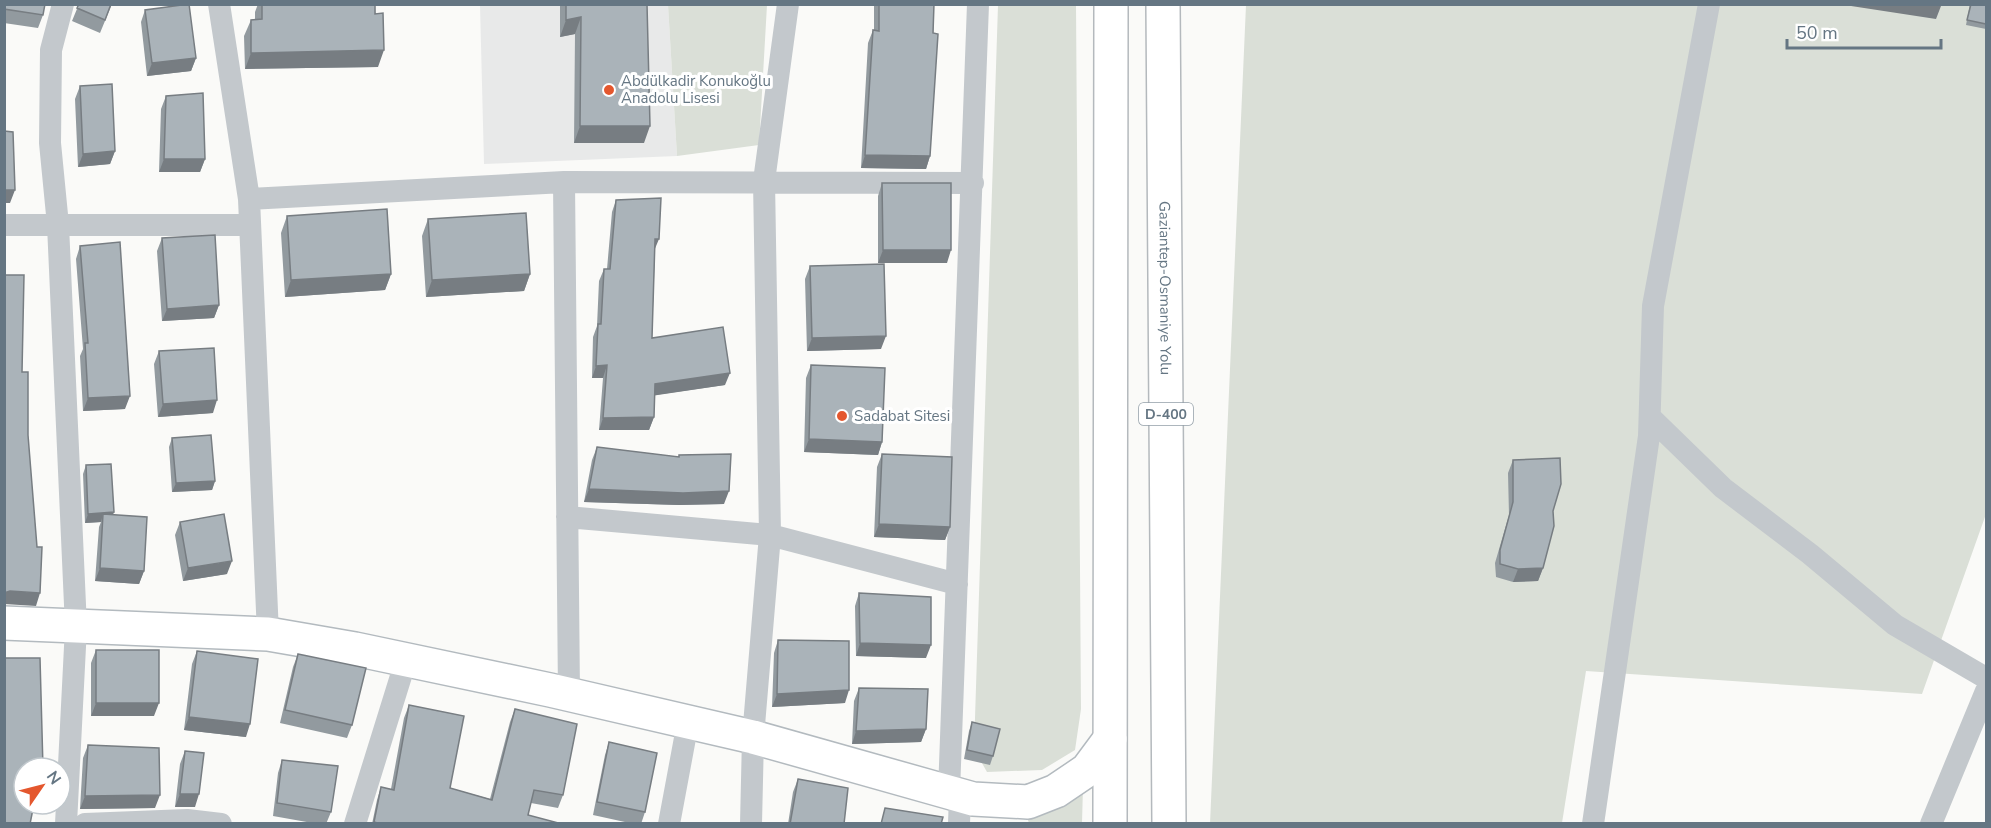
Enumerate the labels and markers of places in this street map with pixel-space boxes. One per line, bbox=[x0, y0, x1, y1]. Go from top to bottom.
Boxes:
place label: Abdülkadir Konukoğlu Anadolu Lisesi bbox=[621, 71, 771, 108]
marker: Abdülkadir Konukoğlu Anadolu Lisesi bbox=[602, 83, 616, 97]
place label: Sadabat Sitesi bbox=[854, 406, 950, 426]
marker: Sadabat Sitesi bbox=[835, 409, 849, 423]

